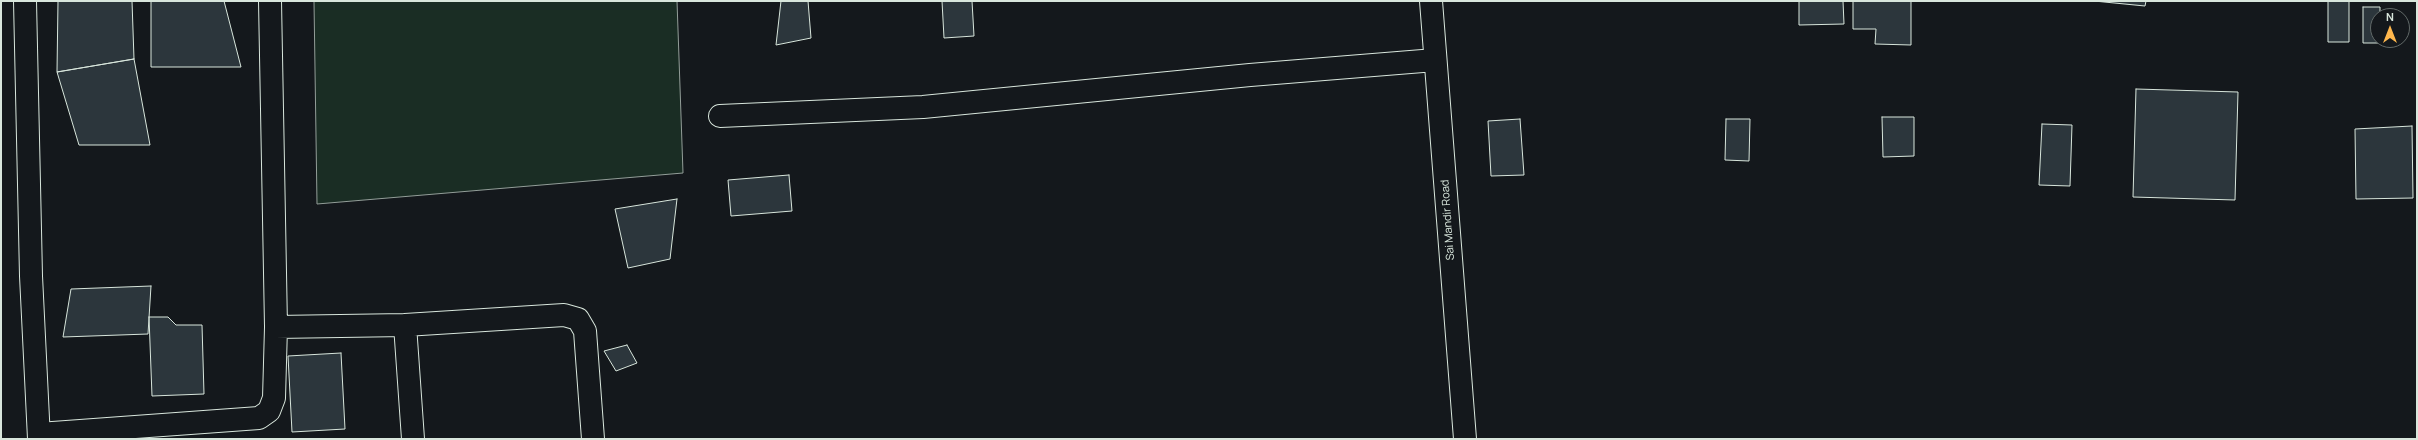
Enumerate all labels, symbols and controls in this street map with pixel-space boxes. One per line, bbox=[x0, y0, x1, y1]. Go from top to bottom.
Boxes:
north arrow bbox=[2370, 8, 2410, 48]
text: N bbox=[2386, 9, 2394, 24]
street label: Sai Mandir Road bbox=[1439, 179, 1457, 261]

